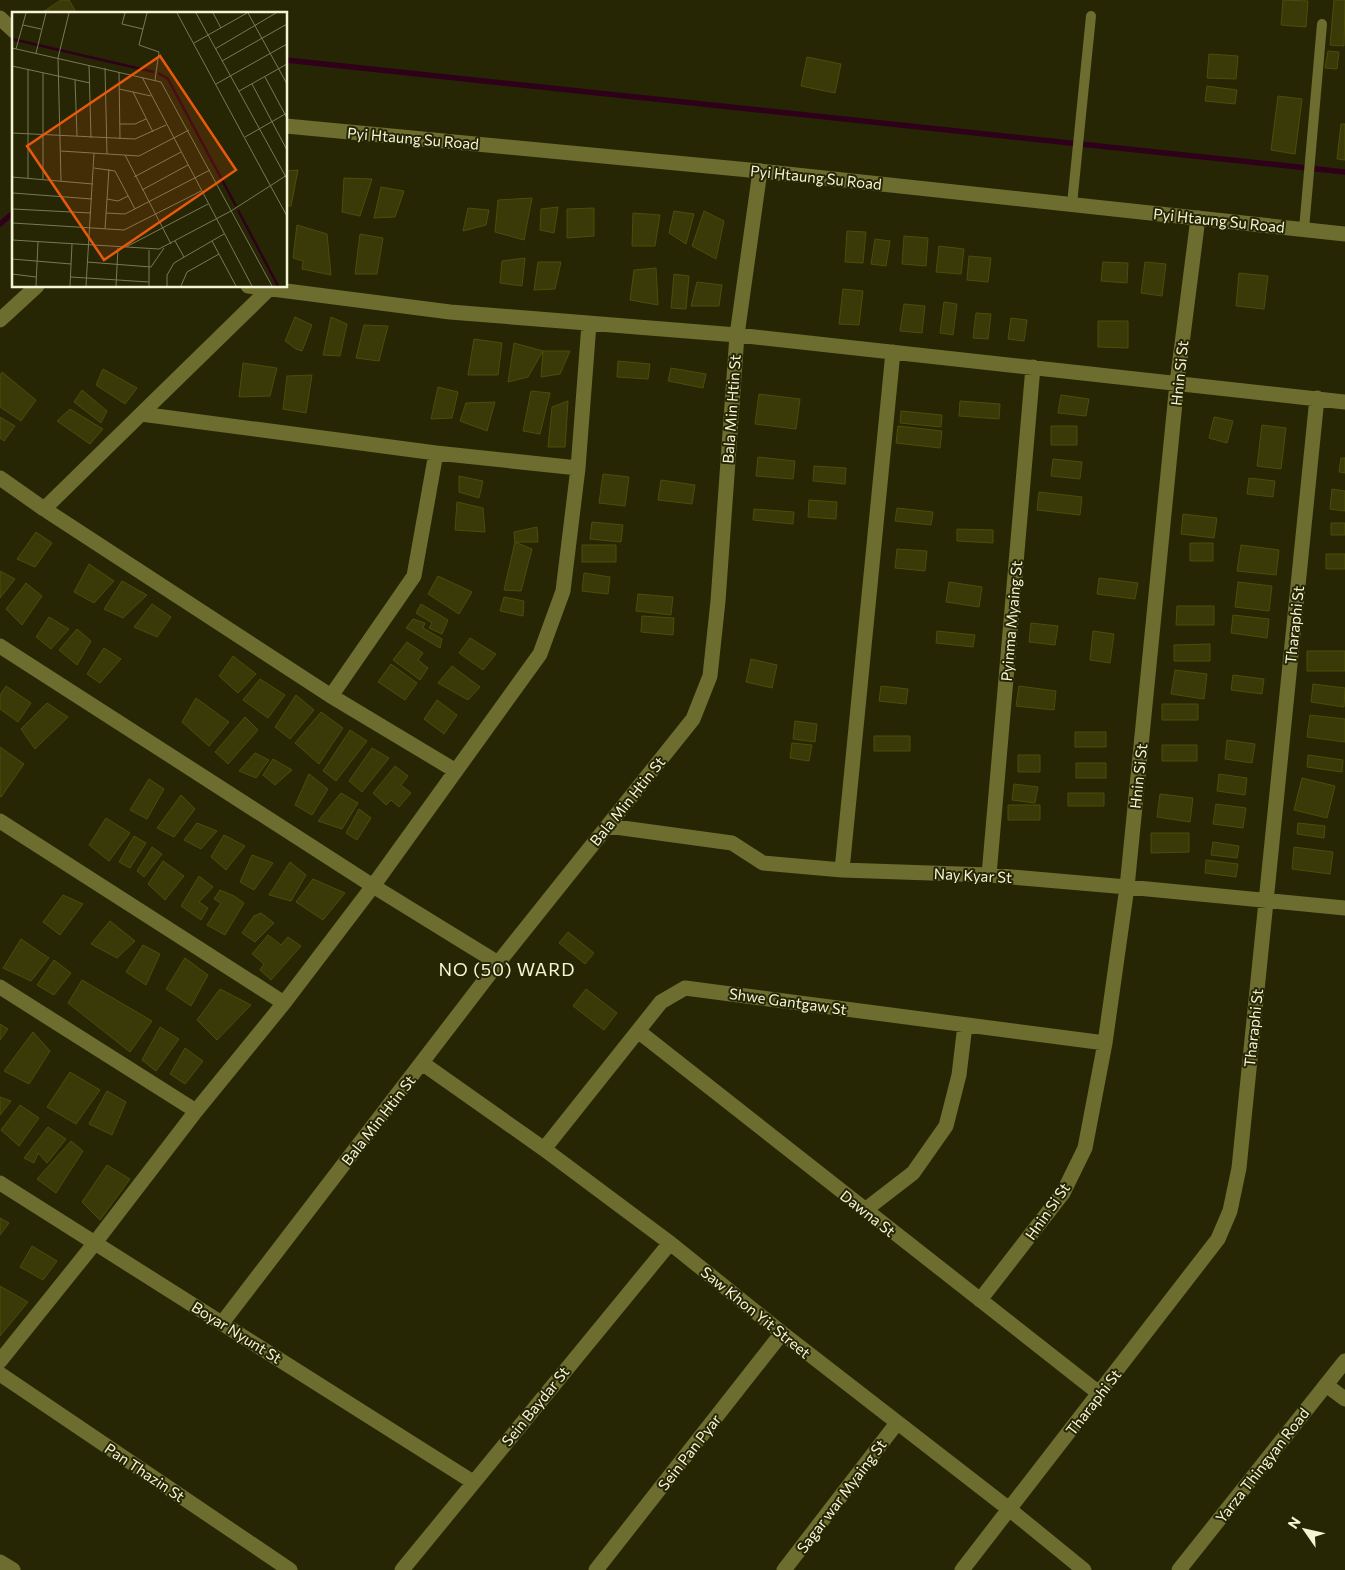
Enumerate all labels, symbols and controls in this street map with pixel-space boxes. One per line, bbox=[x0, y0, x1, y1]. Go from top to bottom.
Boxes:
inset map bbox=[12, 12, 288, 288]
street label: Pyi Htaung Su Road bbox=[346, 123, 480, 153]
street label: Pyi Htaung Su Road bbox=[749, 161, 883, 193]
street label: Pyi Htaung Su Road bbox=[1152, 204, 1286, 236]
street label: Hnin Si St bbox=[1167, 339, 1191, 407]
street label: Bala Min Htin St bbox=[718, 354, 744, 464]
street label: Pyinma Myaing St bbox=[997, 560, 1025, 682]
street label: Tharaphi St bbox=[1281, 585, 1307, 665]
street label: Hnin Si St bbox=[1126, 742, 1150, 810]
street label: Bala Min Htin St bbox=[586, 753, 668, 849]
street label: Nay Kyar St bbox=[933, 864, 1013, 886]
district label: NO (50) WARD bbox=[438, 958, 576, 980]
street label: Shwe Gantgaw St bbox=[728, 984, 848, 1018]
street label: Tharaphi St bbox=[1240, 988, 1266, 1068]
street label: Bala Min Htin St bbox=[337, 1071, 419, 1169]
street label: Hnin Si St bbox=[1021, 1179, 1073, 1243]
street label: Dawna St bbox=[837, 1186, 899, 1240]
street label: Saw Khon Yit Street bbox=[698, 1262, 814, 1362]
street label: Boyar Nyunt St bbox=[189, 1297, 285, 1367]
street label: Sein Baydar St bbox=[497, 1363, 573, 1449]
street label: Tharaphi St bbox=[1062, 1365, 1124, 1439]
street label: Yarza Thingyan Road bbox=[1211, 1404, 1313, 1526]
street label: Sein Pan Pyar bbox=[654, 1410, 724, 1494]
street label: Sagar war Myaing St bbox=[792, 1436, 890, 1556]
street label: Pan Thazin St bbox=[102, 1439, 188, 1505]
north arrow bbox=[1280, 1505, 1330, 1555]
text: N bbox=[1284, 1513, 1304, 1532]

